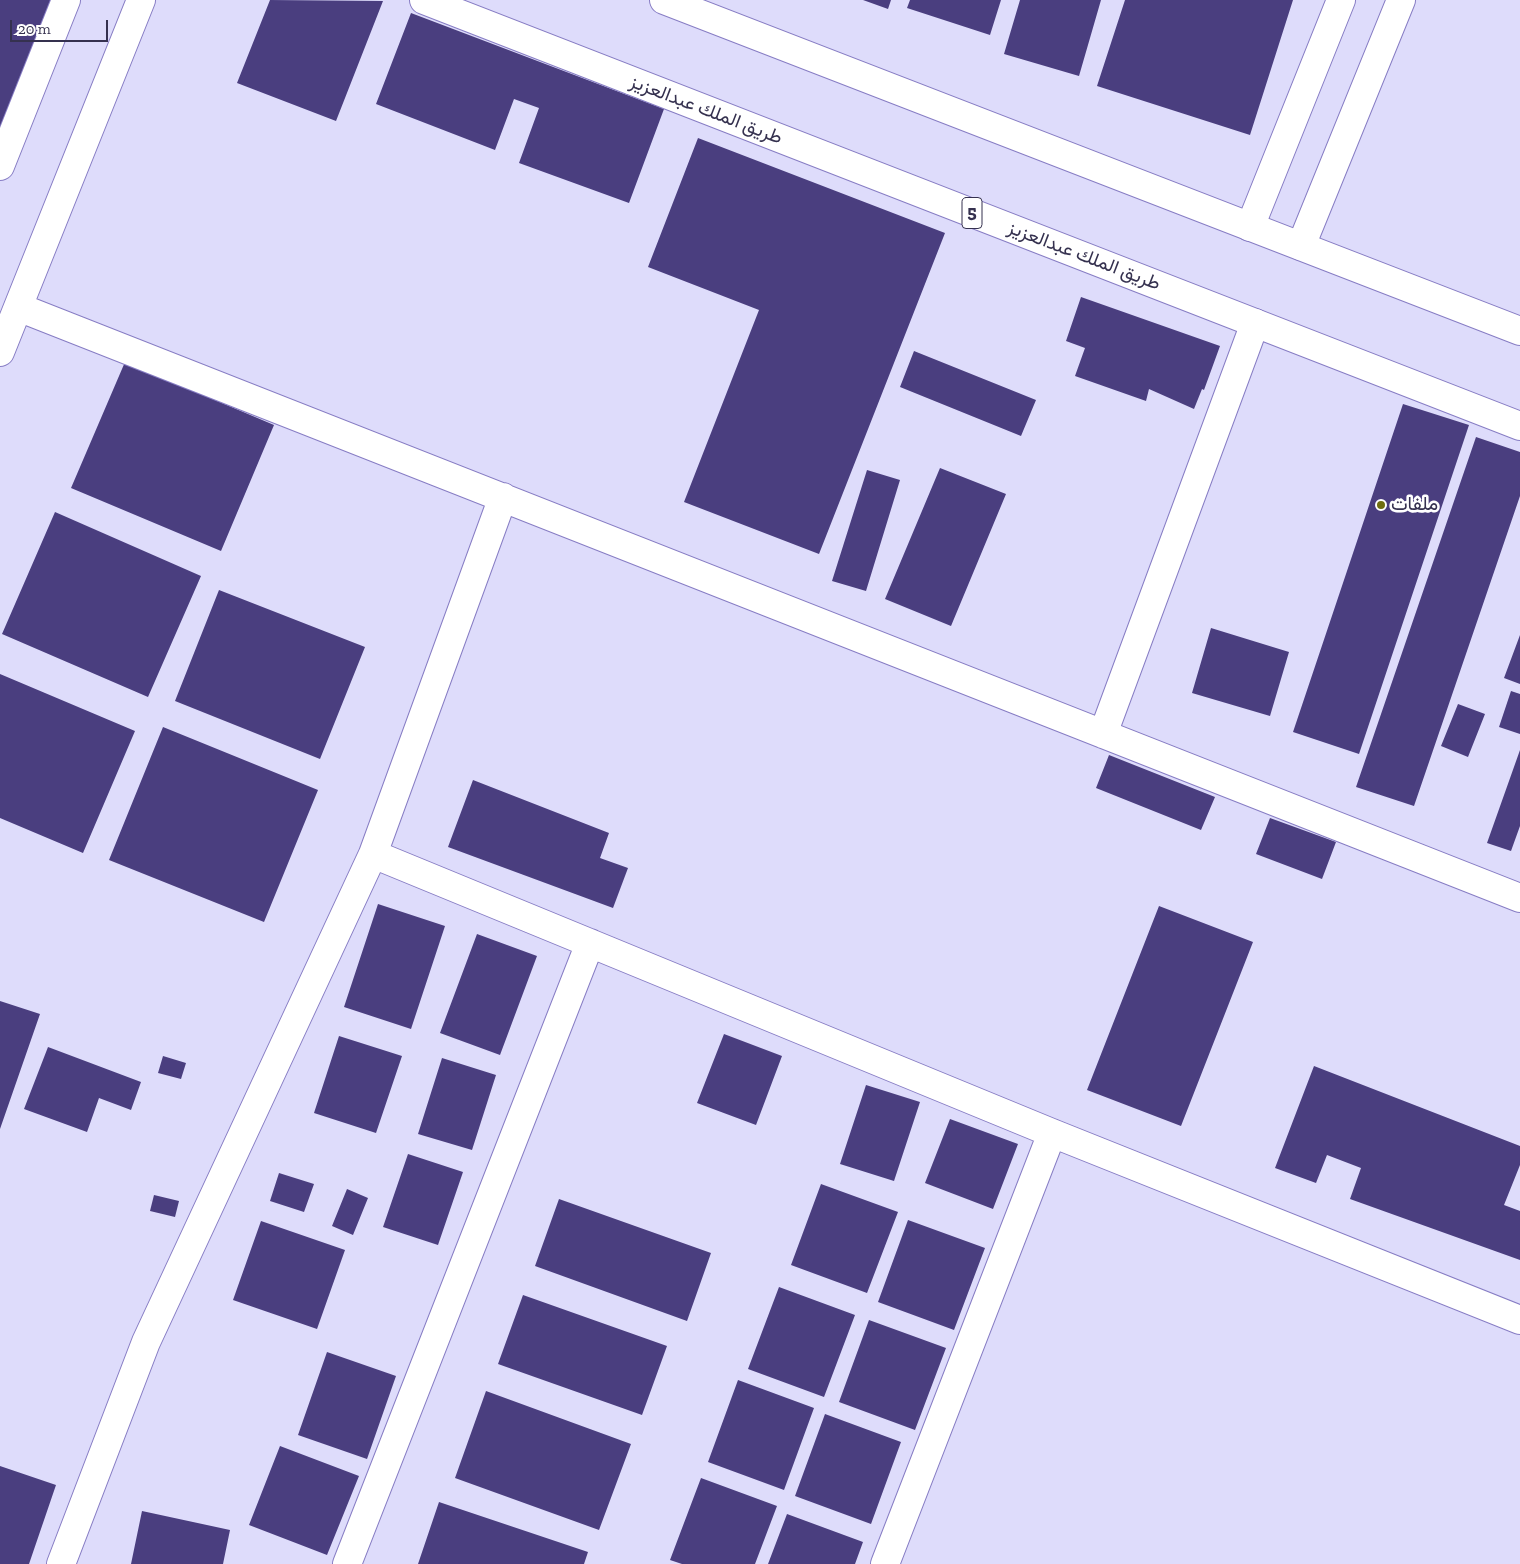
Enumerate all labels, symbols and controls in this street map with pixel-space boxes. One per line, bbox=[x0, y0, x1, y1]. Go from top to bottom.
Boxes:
scale bar bbox=[12, 10, 110, 42]
text: 20 m bbox=[18, 20, 51, 38]
street label: طريق الملك عبدالعزيز bbox=[626, 70, 786, 150]
road number: 5 bbox=[962, 198, 982, 228]
street label: طريق الملك عبدالعزيز bbox=[1004, 216, 1164, 296]
place label: ملفات bbox=[1391, 494, 1438, 516]
marker: ملفات bbox=[1375, 499, 1387, 511]

